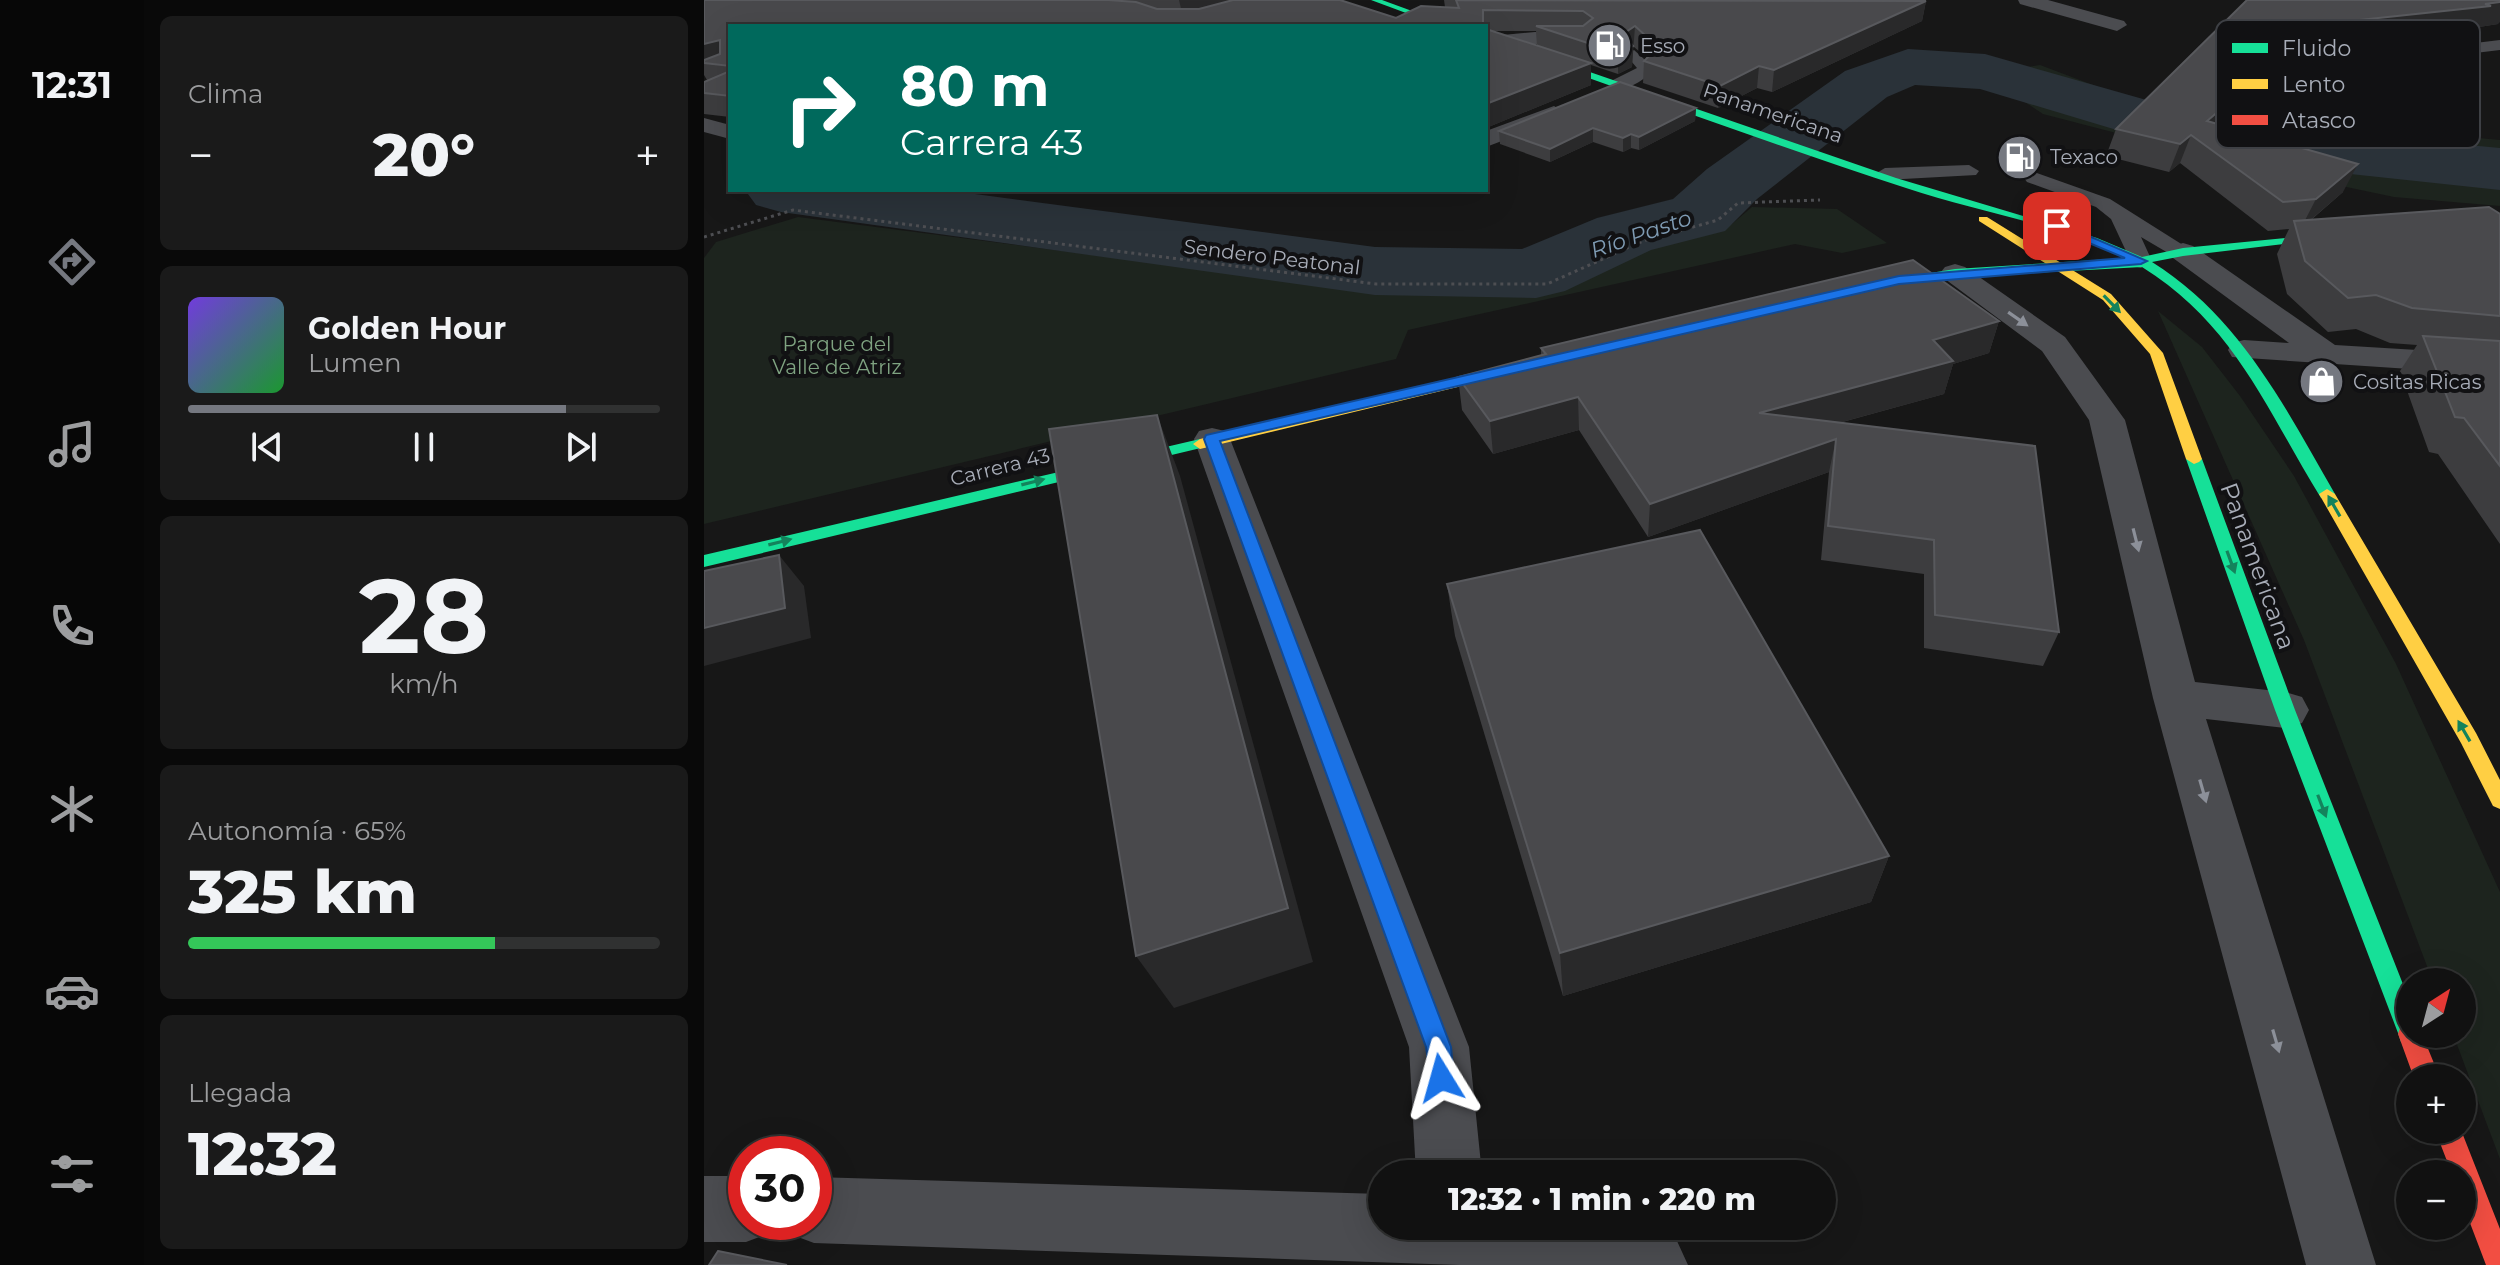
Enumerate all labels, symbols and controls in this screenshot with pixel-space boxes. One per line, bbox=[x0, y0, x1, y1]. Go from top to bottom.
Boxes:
legend bbox=[2216, 20, 2480, 148]
fuel station icon: Esso bbox=[1585, 22, 1633, 70]
place label: Esso bbox=[1640, 34, 1685, 58]
text: Fluido bbox=[2282, 35, 2351, 62]
text: 80 m bbox=[900, 52, 1050, 120]
icon: right bbox=[768, 56, 872, 160]
text: 12:31 bbox=[32, 63, 112, 107]
text: Lento bbox=[2282, 71, 2345, 98]
text: Clima bbox=[188, 78, 263, 110]
street label: Panamericana bbox=[1700, 78, 1846, 148]
text: Atasco bbox=[2282, 107, 2356, 134]
text: 20° bbox=[373, 118, 475, 191]
text: Carrera 43 bbox=[900, 120, 1084, 164]
text: − bbox=[188, 128, 213, 182]
text: + bbox=[635, 128, 660, 182]
fuel station icon: Texaco bbox=[1995, 133, 2043, 181]
place label: Texaco bbox=[2050, 145, 2118, 169]
pin bbox=[2023, 192, 2091, 260]
water label: Río Pasto bbox=[1587, 204, 1695, 264]
icon: arrive bbox=[2035, 204, 2079, 248]
icon: directions bbox=[44, 234, 100, 290]
street label: Sendero Peatonal bbox=[1182, 234, 1362, 280]
one-way arrow bbox=[2102, 294, 2121, 313]
text: Golden Hour bbox=[308, 310, 506, 347]
one-way arrow bbox=[2007, 311, 2029, 327]
park label: Parque del Valle de Atriz bbox=[772, 332, 902, 379]
text: Lumen bbox=[308, 347, 401, 379]
shop icon: Cositas Ricas bbox=[2298, 358, 2346, 406]
place label: Cositas Ricas bbox=[2353, 370, 2482, 394]
icon: music bbox=[44, 416, 100, 472]
icon: previous bbox=[245, 425, 289, 469]
icon: pause bbox=[402, 425, 446, 469]
icon: next bbox=[559, 425, 603, 469]
street label: Carrera 43 bbox=[948, 443, 1052, 491]
one-way arrow bbox=[1020, 475, 1045, 487]
street label: Panamericana bbox=[2214, 479, 2302, 653]
one-way arrow bbox=[2327, 494, 2341, 517]
one-way arrow bbox=[2131, 528, 2143, 553]
one-way arrow bbox=[767, 536, 792, 548]
one-way arrow bbox=[2226, 550, 2238, 574]
text: 28 bbox=[359, 552, 489, 679]
icon: phone bbox=[44, 598, 100, 654]
text: km/h bbox=[389, 668, 459, 700]
one-way arrow bbox=[2457, 720, 2471, 742]
one-way arrow bbox=[2197, 780, 2210, 804]
icon: climate bbox=[44, 781, 100, 837]
one-way arrow bbox=[2316, 794, 2329, 818]
text: Autonomía · 65% bbox=[188, 815, 406, 847]
text: 325 km bbox=[188, 855, 417, 928]
icon: car bbox=[44, 963, 100, 1019]
north arrow bbox=[2396, 968, 2476, 1048]
map controls bbox=[2396, 968, 2476, 1240]
one-way arrow bbox=[2270, 1029, 2283, 1053]
position arrow bbox=[1399, 1036, 1483, 1120]
button: + bbox=[2396, 1064, 2476, 1144]
text: Llegada bbox=[188, 1077, 292, 1109]
text: 12:32 bbox=[188, 1117, 337, 1190]
speed limit sign: 30 bbox=[728, 1136, 832, 1240]
icon: filters bbox=[44, 1146, 100, 1202]
button: − bbox=[2396, 1160, 2476, 1240]
text: 12:32 · 1 min · 220 m bbox=[1448, 1181, 1756, 1218]

